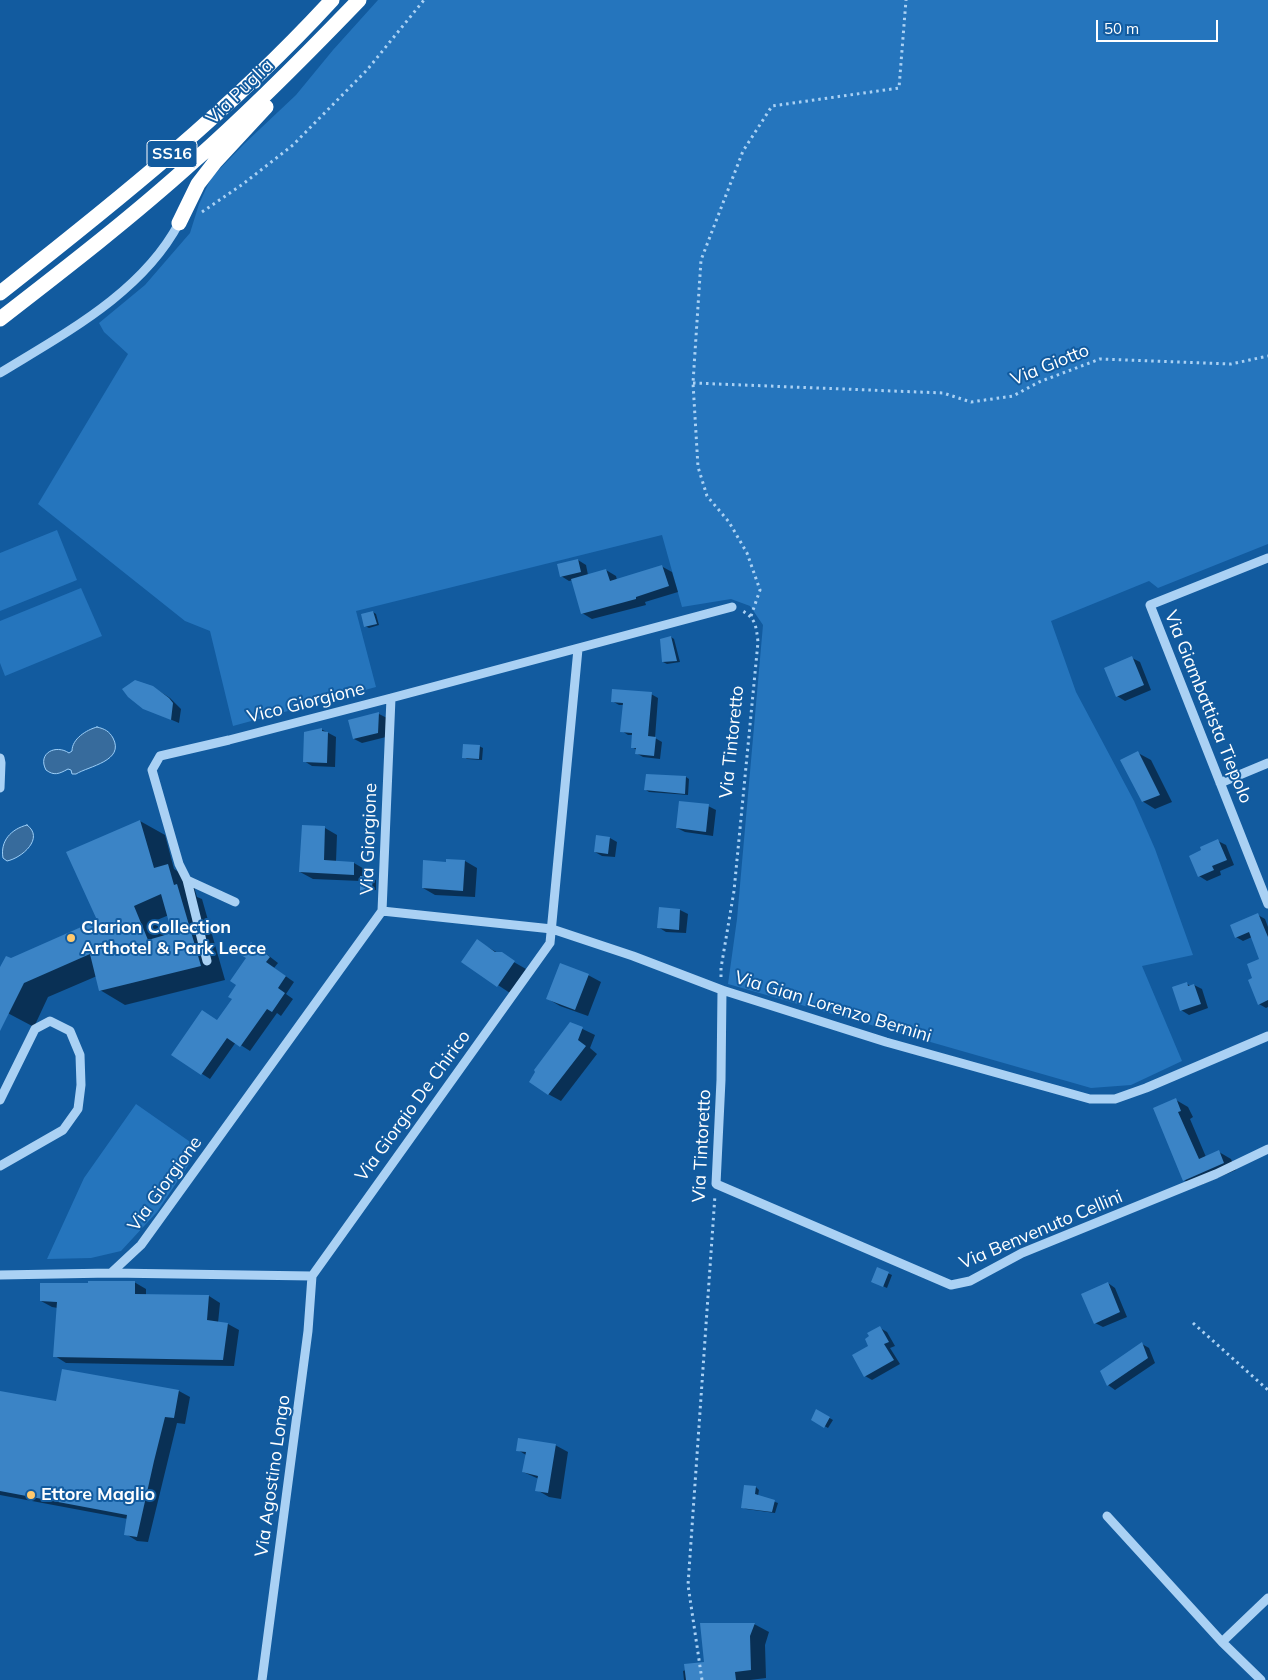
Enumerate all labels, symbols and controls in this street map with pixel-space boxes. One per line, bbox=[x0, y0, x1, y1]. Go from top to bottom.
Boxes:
scale bar bbox=[1098, 10, 1220, 42]
text: 50 m bbox=[1104, 19, 1139, 38]
street label: Via Puglia bbox=[202, 55, 278, 129]
road number: SS16 bbox=[147, 140, 197, 168]
street label: Via Giotto bbox=[1008, 340, 1092, 390]
street label: Via Giambattista Tiepolo bbox=[1159, 608, 1257, 806]
street label: Vico Giorgione bbox=[245, 678, 367, 728]
street label: Via Tintoretto bbox=[715, 685, 749, 799]
street label: Via Giorgione bbox=[356, 783, 382, 895]
place label: Clarion Collection Arthotel & Park Lecce bbox=[81, 917, 266, 960]
marker: Clarion Collection Arthotel & Park Lecce bbox=[65, 932, 77, 944]
street label: Via Gian Lorenzo Bernini bbox=[732, 967, 934, 1047]
street label: Via Giorgio De Chirico bbox=[351, 1026, 475, 1186]
street label: Via Tintoretto bbox=[688, 1089, 716, 1203]
street label: Via Giorgione bbox=[123, 1132, 207, 1236]
street label: Via Benvenuto Cellini bbox=[956, 1186, 1126, 1274]
street label: Via Agostino Longo bbox=[251, 1394, 295, 1558]
place label: Ettore Maglio bbox=[41, 1484, 155, 1506]
marker: Ettore Maglio bbox=[25, 1489, 37, 1501]

